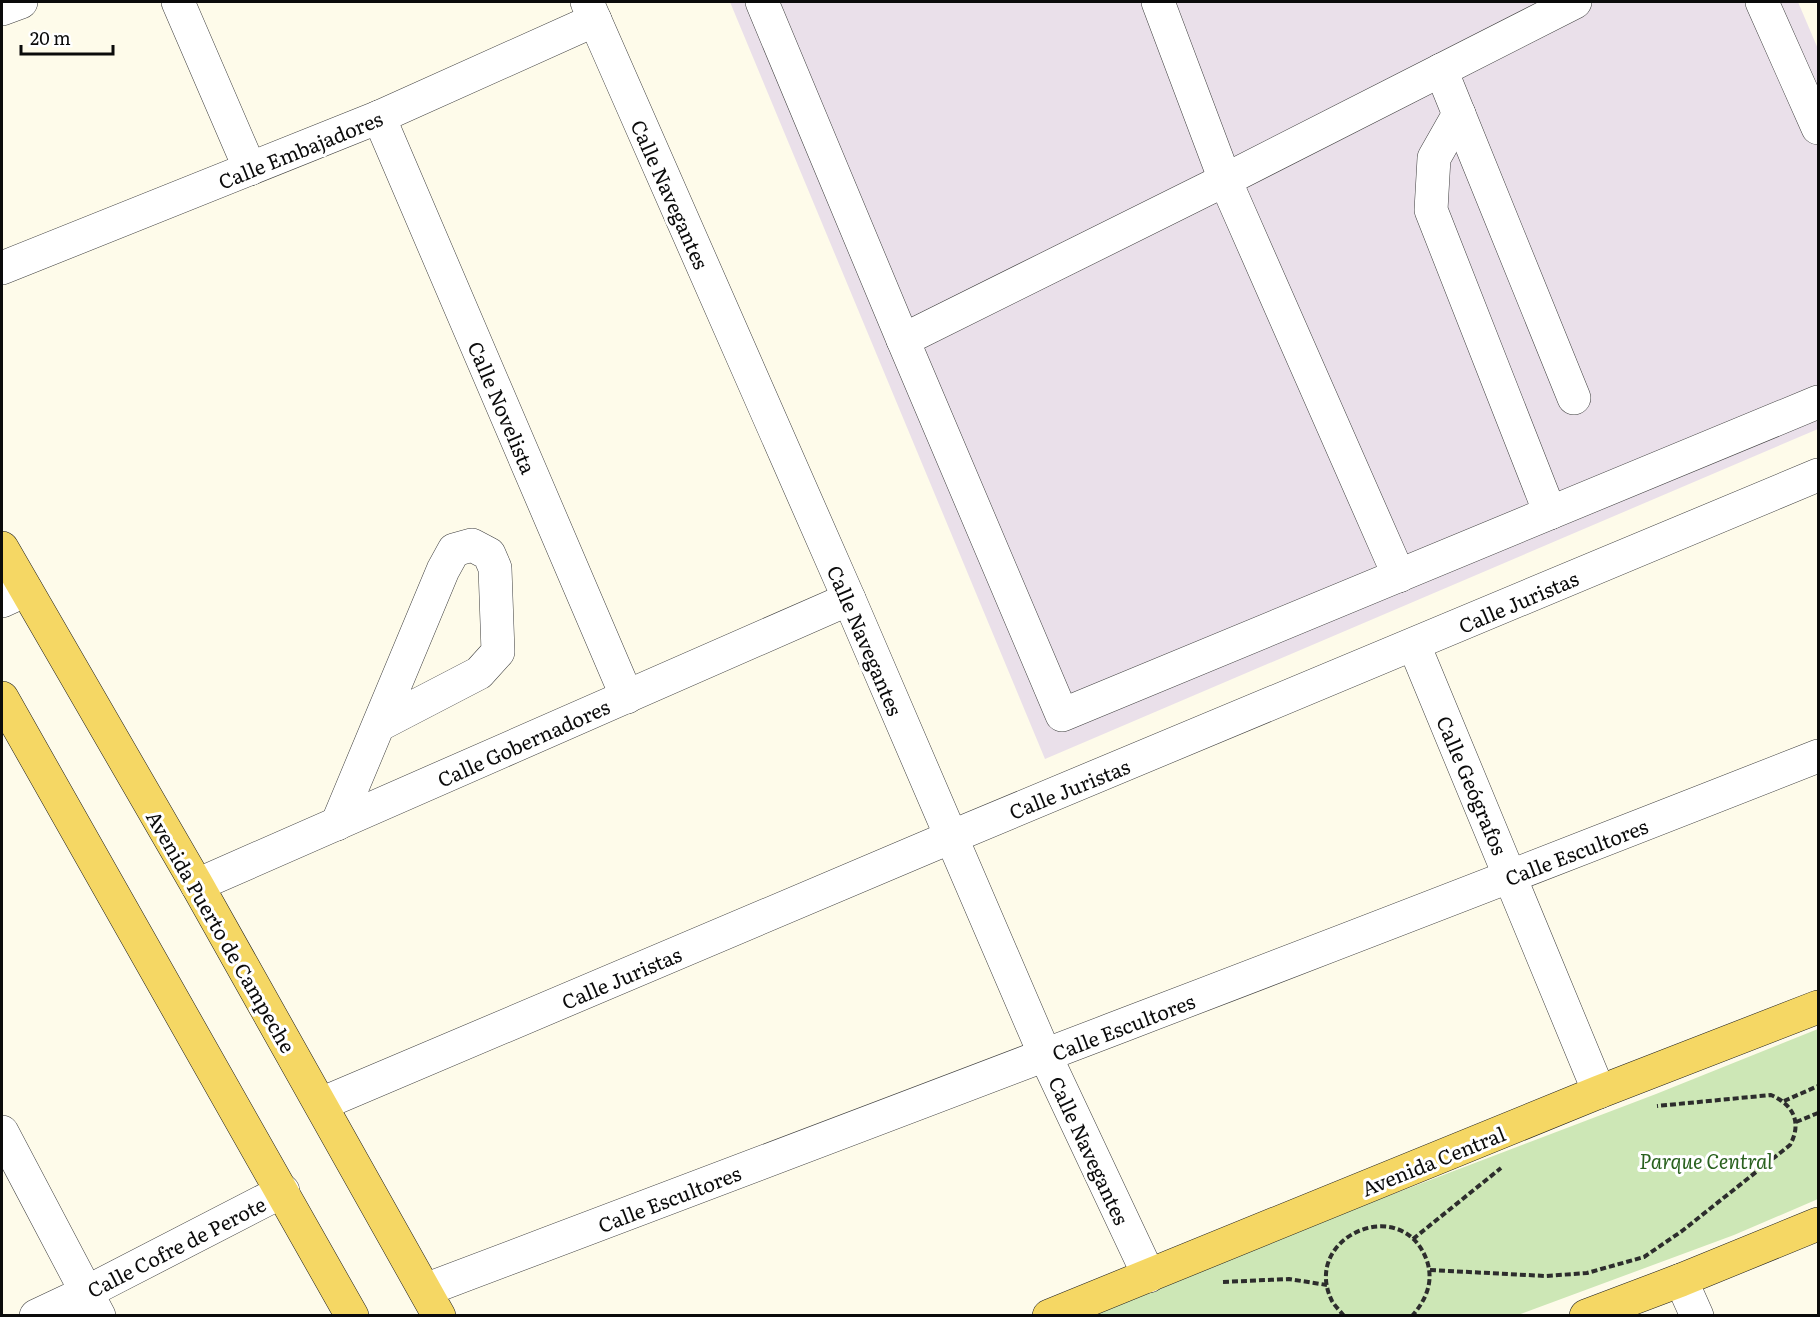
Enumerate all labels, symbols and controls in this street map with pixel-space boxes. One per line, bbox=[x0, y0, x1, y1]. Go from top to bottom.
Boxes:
scale bar bbox=[21, 18, 112, 56]
text: 20 m bbox=[30, 24, 71, 51]
street label: Calle Embajadores bbox=[213, 102, 387, 196]
street label: Calle Navegantes bbox=[625, 114, 717, 274]
street label: Calle Novelista bbox=[462, 336, 545, 478]
street label: Calle Navegantes bbox=[821, 560, 911, 720]
street label: Calle Juristas bbox=[1453, 562, 1583, 640]
street label: Calle Gobernadores bbox=[432, 690, 614, 794]
street label: Calle Geógrafos bbox=[1430, 711, 1516, 859]
street label: Calle Juristas bbox=[1004, 750, 1134, 826]
street label: Avenida Puerto de Campeche bbox=[140, 804, 304, 1058]
street label: Calle Escultores bbox=[1500, 810, 1652, 892]
street label: Calle Juristas bbox=[556, 938, 686, 1016]
street label: Calle Escultores bbox=[1047, 985, 1199, 1067]
street label: Calle Navegantes bbox=[1042, 1071, 1138, 1229]
street label: Avenida Central bbox=[1357, 1117, 1510, 1203]
park label: Parque Central bbox=[1639, 1145, 1773, 1175]
street label: Calle Escultores bbox=[593, 1157, 745, 1239]
street label: Calle Cofre de Perote bbox=[81, 1188, 271, 1304]

